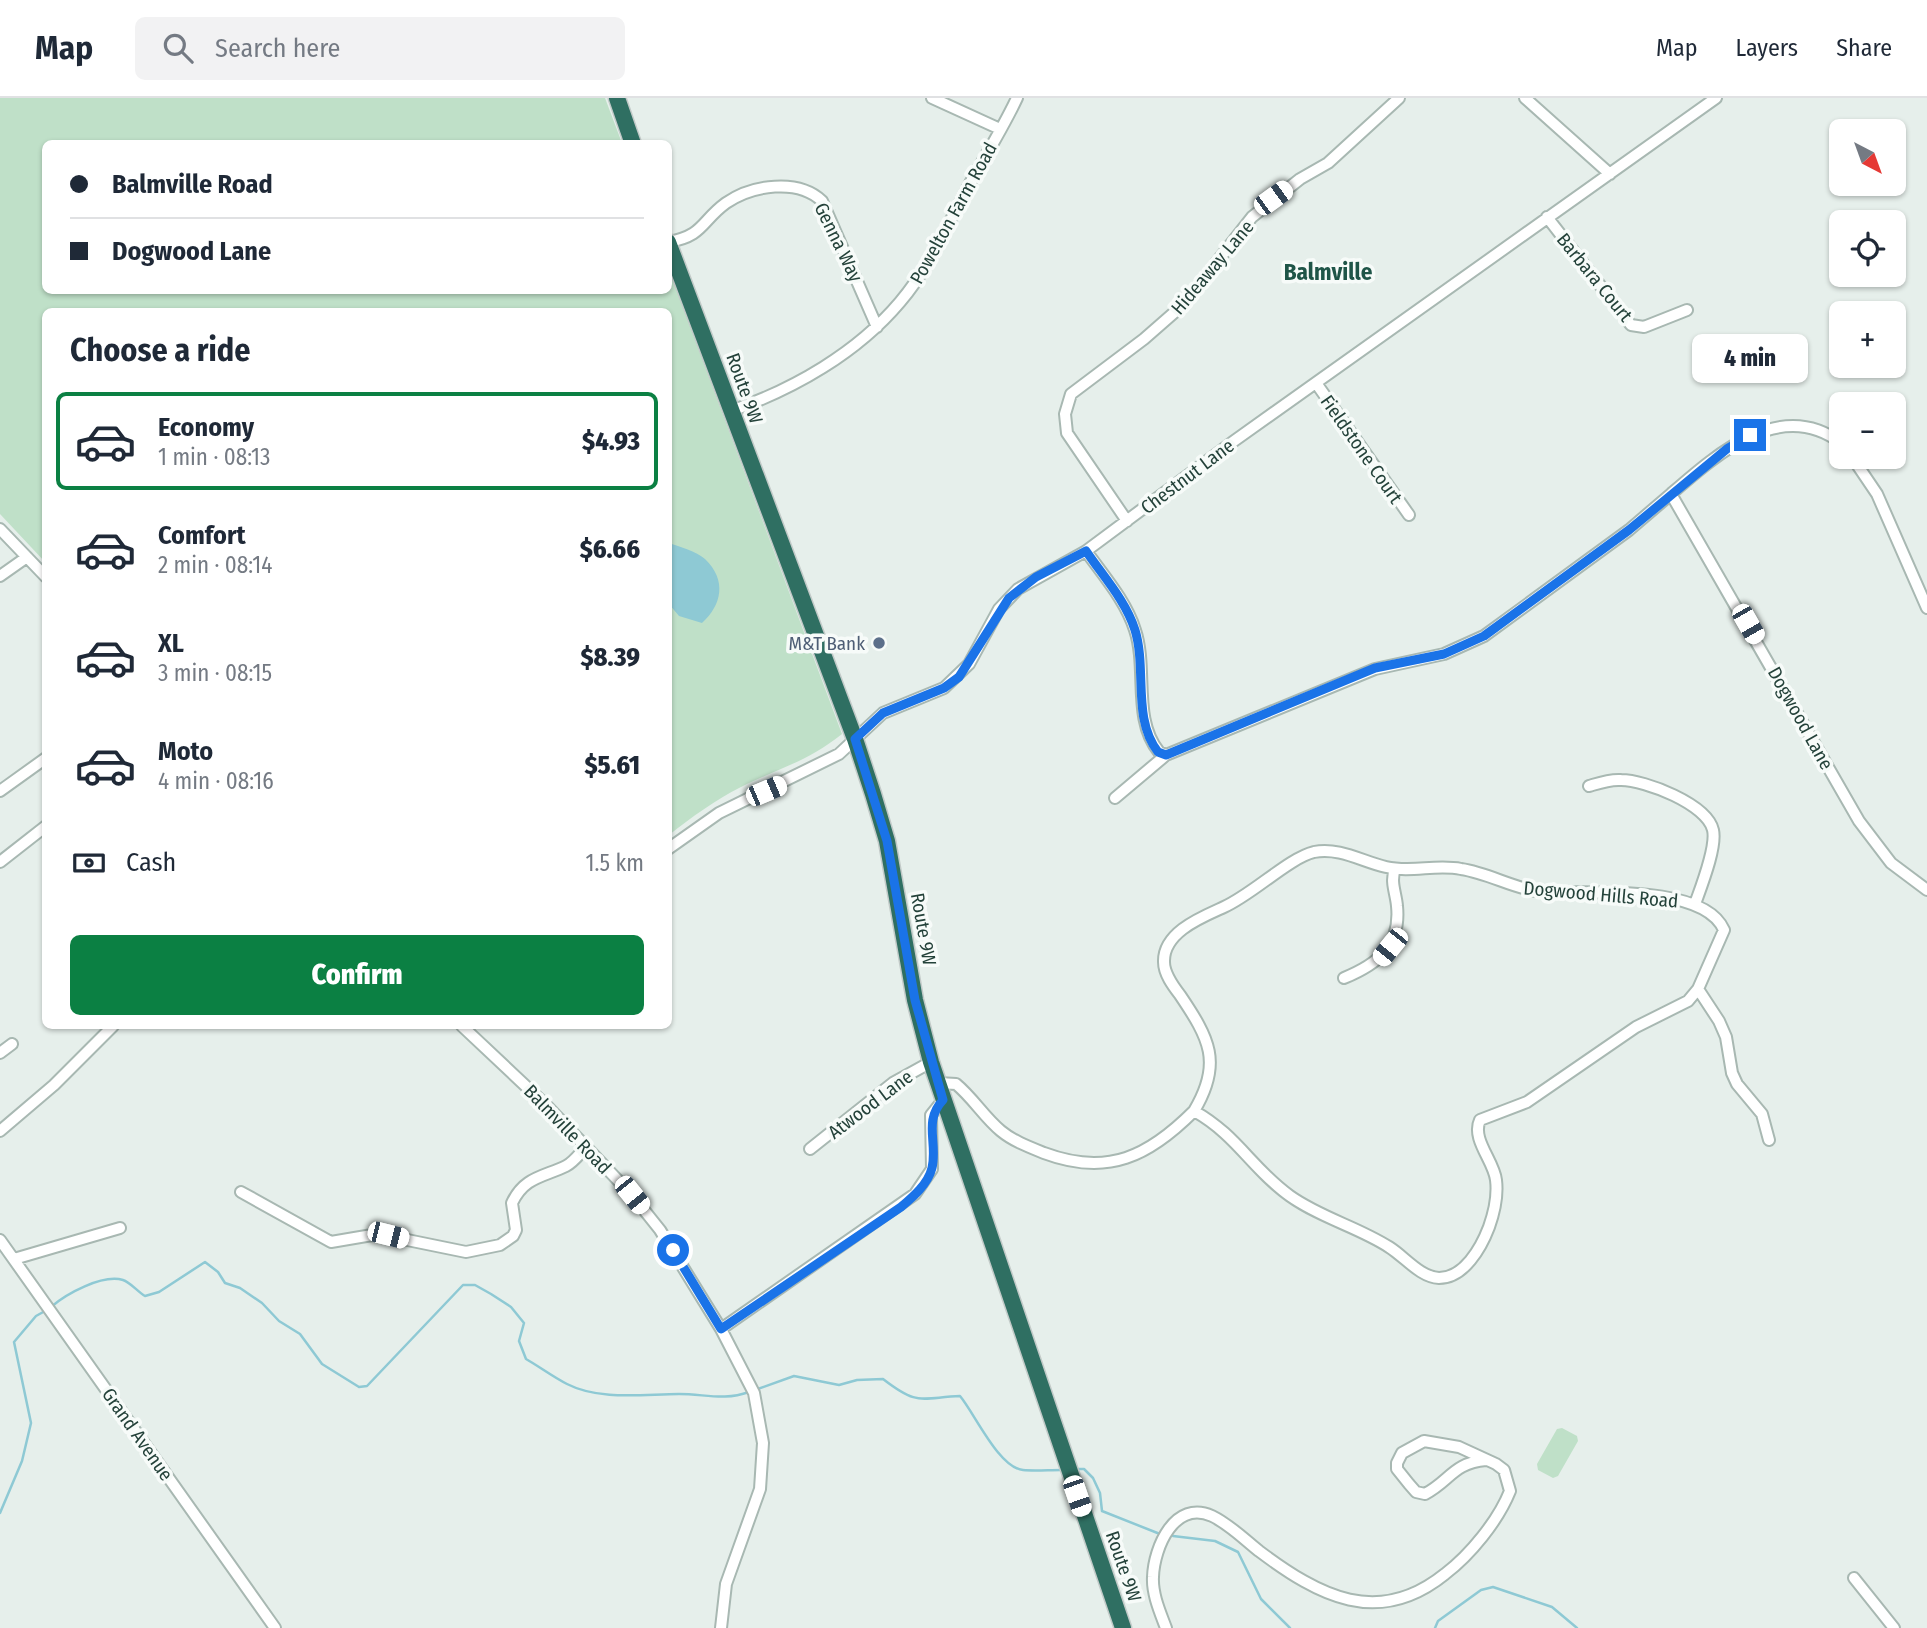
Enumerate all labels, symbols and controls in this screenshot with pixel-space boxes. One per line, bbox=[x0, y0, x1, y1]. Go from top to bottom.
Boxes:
search box bbox=[135, 17, 625, 80]
text: Map bbox=[35, 28, 93, 68]
icon: search bbox=[159, 29, 197, 67]
text: Search here bbox=[215, 33, 340, 64]
text: Map bbox=[1656, 34, 1698, 62]
text: Layers bbox=[1736, 34, 1798, 62]
text: Share bbox=[1836, 34, 1892, 62]
north arrow bbox=[1829, 119, 1906, 196]
map controls bbox=[1829, 119, 1906, 469]
street label: Powelton Farm Road bbox=[905, 138, 1002, 288]
text: Balmville Road bbox=[112, 169, 273, 200]
car bbox=[1250, 177, 1297, 219]
street label: Genna Way bbox=[810, 199, 868, 286]
button: locate bbox=[1829, 210, 1906, 287]
street label: Hideaway Lane bbox=[1166, 215, 1258, 319]
street label: Barbara Court bbox=[1552, 228, 1638, 327]
text: Dogwood Lane bbox=[112, 236, 271, 267]
district label: Balmville bbox=[1284, 258, 1373, 286]
button: + bbox=[1829, 301, 1906, 378]
text: Choose a ride bbox=[70, 331, 251, 369]
callout: 4 min bbox=[1692, 334, 1808, 382]
text: 4 min bbox=[1724, 344, 1776, 372]
street label: Route 9W bbox=[721, 350, 768, 427]
street label: Fieldstone Court bbox=[1316, 391, 1408, 509]
button: − bbox=[1829, 392, 1906, 469]
icon: car bbox=[74, 410, 137, 473]
text: Economy bbox=[158, 412, 254, 443]
route end bbox=[1734, 419, 1766, 451]
text: $4.93 bbox=[582, 426, 640, 457]
street label: Chestnut Lane bbox=[1136, 434, 1238, 519]
text: 1 min · 08:13 bbox=[158, 443, 270, 471]
icon: car bbox=[74, 518, 137, 581]
text: Comfort bbox=[158, 520, 246, 551]
text: $6.66 bbox=[580, 534, 640, 565]
text: 2 min · 08:14 bbox=[158, 551, 272, 579]
car bbox=[1729, 601, 1768, 647]
icon: car bbox=[74, 626, 137, 689]
text: XL bbox=[158, 628, 184, 659]
place label: M&T Bank bbox=[789, 632, 865, 655]
marker: M&T Bank bbox=[871, 635, 887, 651]
text: $8.39 bbox=[580, 642, 640, 673]
text: 3 min · 08:15 bbox=[158, 659, 272, 687]
street label: Dogwood Lane bbox=[1763, 663, 1838, 774]
icon: car bbox=[74, 734, 137, 797]
text: Moto bbox=[158, 736, 213, 767]
text: $5.61 bbox=[584, 750, 640, 781]
text: 4 min · 08:16 bbox=[158, 767, 274, 795]
car bbox=[743, 773, 790, 809]
icon: cash bbox=[70, 844, 108, 882]
text: Cash bbox=[126, 847, 176, 878]
text: 1.5 km bbox=[586, 849, 644, 877]
street label: Dogwood Hills Road bbox=[1523, 876, 1679, 913]
street label: Route 9W bbox=[906, 891, 941, 967]
car bbox=[1369, 924, 1412, 970]
button: Confirm bbox=[70, 935, 644, 1015]
street label: Atwood Lane bbox=[823, 1065, 917, 1144]
street label: Balmville Road bbox=[519, 1080, 616, 1179]
car bbox=[611, 1172, 654, 1218]
car bbox=[366, 1220, 411, 1250]
route start bbox=[657, 1234, 689, 1266]
street label: Grand Avenue bbox=[97, 1383, 178, 1485]
car bbox=[1061, 1473, 1094, 1519]
street label: Route 9W bbox=[1101, 1528, 1146, 1605]

